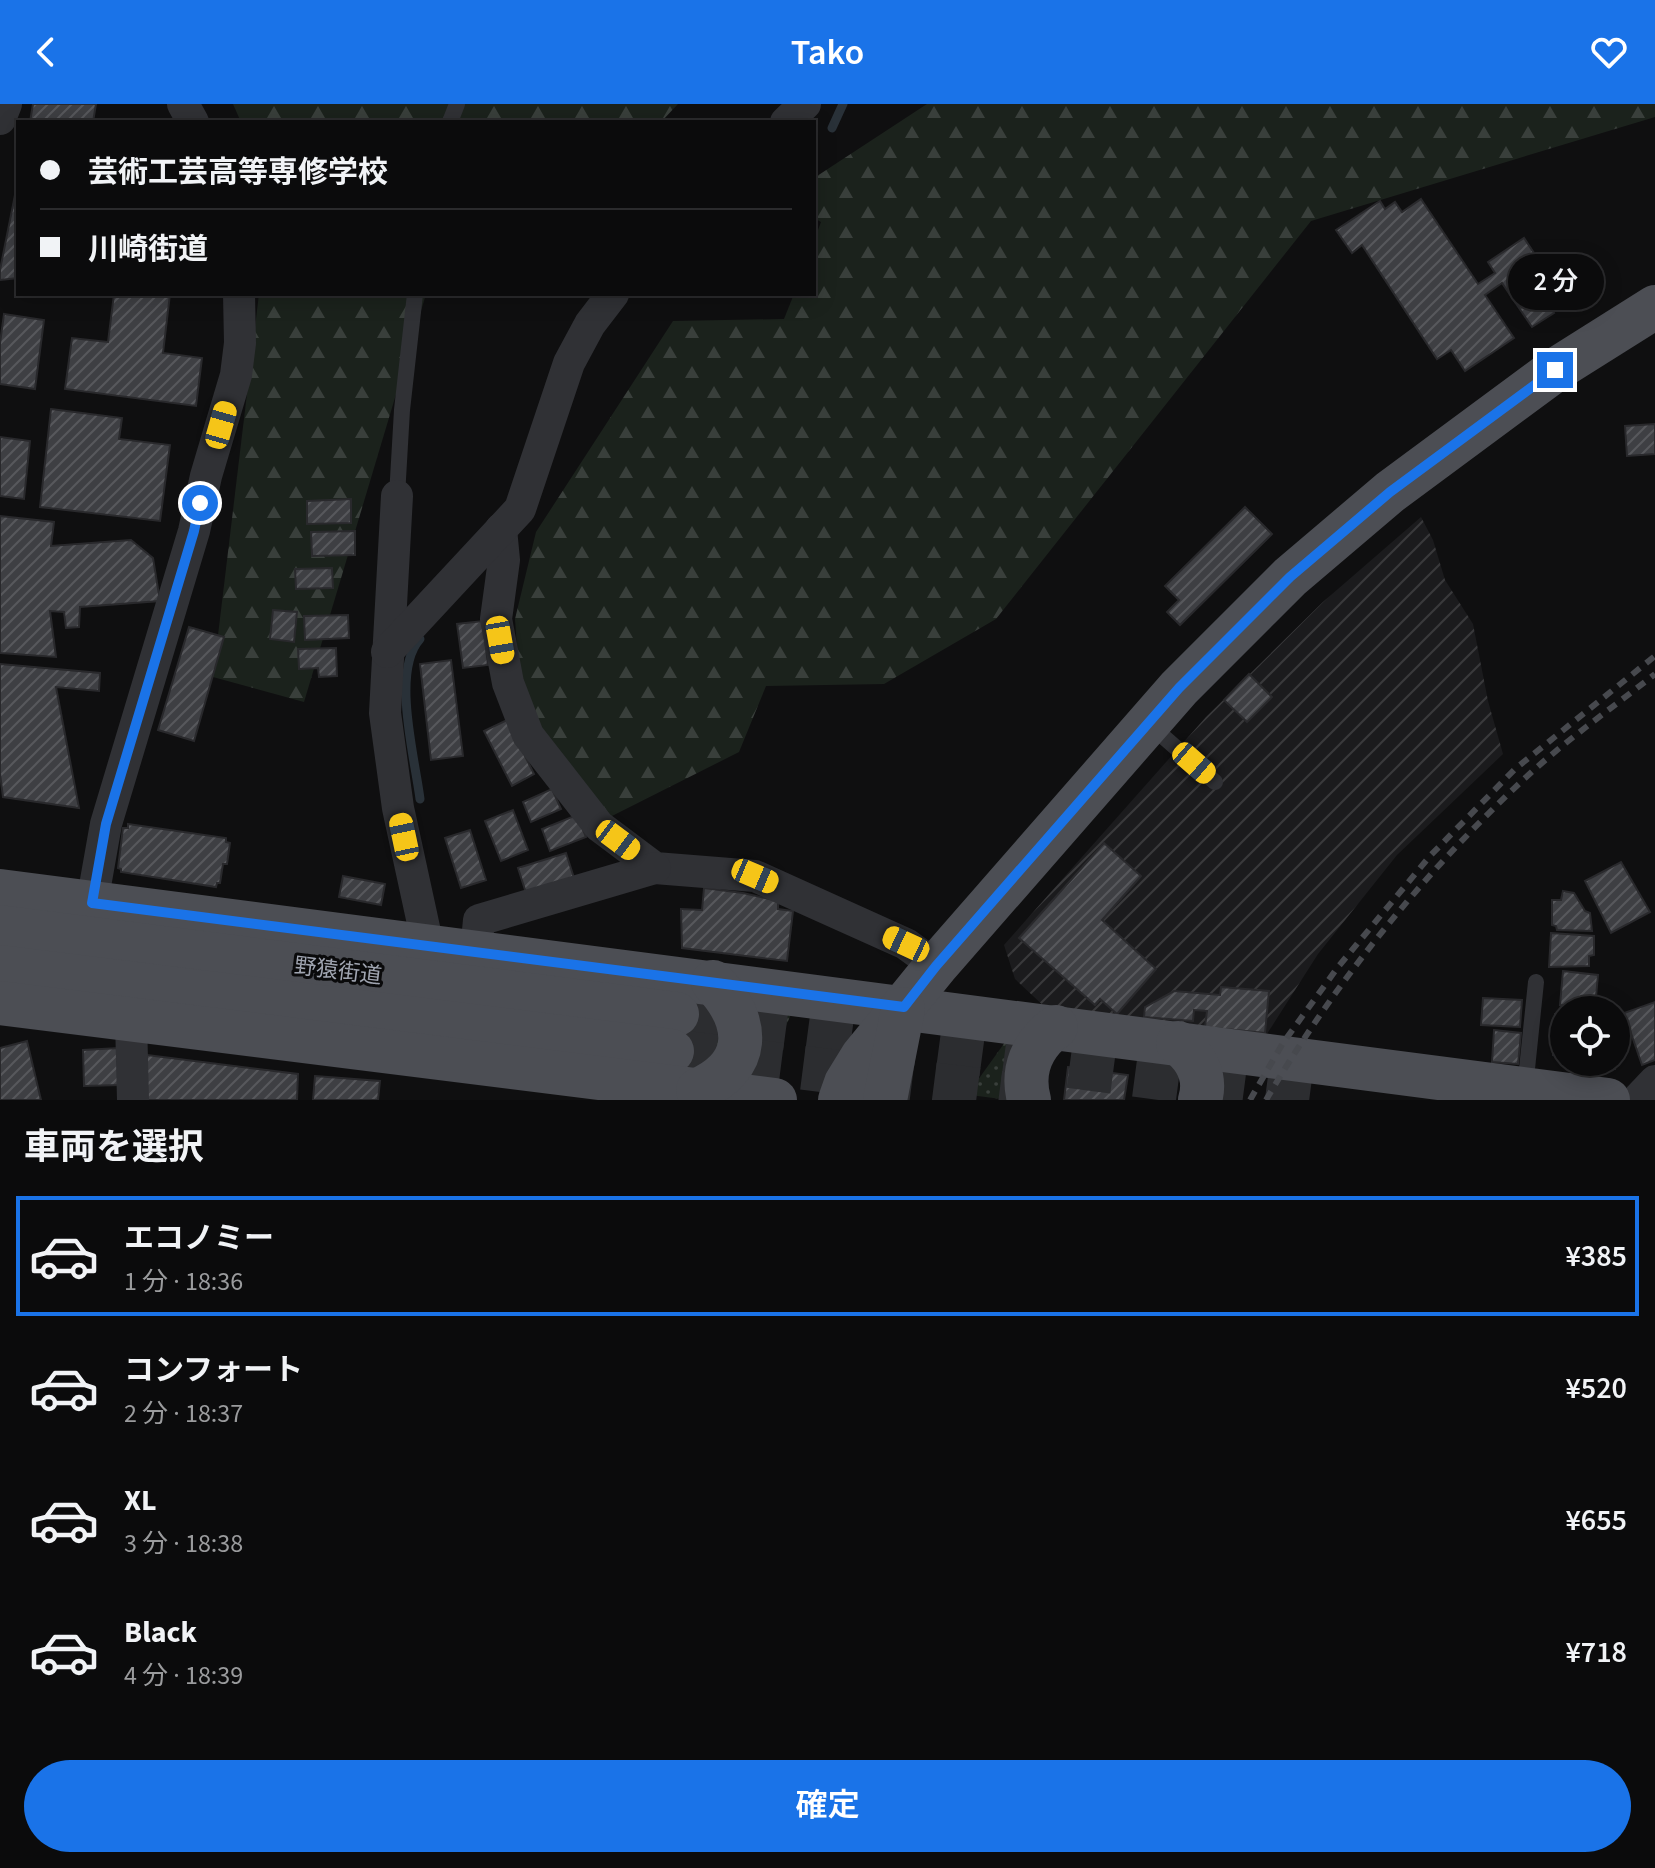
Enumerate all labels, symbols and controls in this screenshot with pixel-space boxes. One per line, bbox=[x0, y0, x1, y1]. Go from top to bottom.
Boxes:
text: Tako bbox=[791, 27, 864, 78]
icon: back bbox=[24, 30, 68, 74]
icon: heart bbox=[1587, 30, 1631, 74]
text: 芸術工芸高等専修学校 bbox=[88, 151, 388, 194]
text: 川崎街道 bbox=[88, 228, 208, 271]
callout: 2 分 bbox=[1507, 254, 1603, 310]
text: 2 分 bbox=[1534, 263, 1578, 300]
route end bbox=[1537, 352, 1573, 388]
car bbox=[203, 399, 239, 451]
route start bbox=[182, 485, 218, 521]
car bbox=[484, 614, 516, 666]
car bbox=[1168, 738, 1220, 788]
car bbox=[387, 811, 421, 863]
car bbox=[592, 816, 644, 864]
car bbox=[728, 856, 782, 896]
car bbox=[879, 923, 933, 965]
street label: 野猿街道 bbox=[292, 950, 384, 992]
map controls bbox=[1550, 996, 1630, 1076]
button: locate bbox=[1550, 996, 1630, 1076]
text: 車両を選択 bbox=[24, 1122, 204, 1173]
text: エコノミー bbox=[124, 1217, 274, 1260]
icon: car bbox=[28, 1220, 100, 1292]
text: ¥385 bbox=[1565, 1235, 1627, 1278]
text: 1 分 · 18:36 bbox=[124, 1263, 243, 1300]
text: コンフォート bbox=[124, 1349, 303, 1392]
icon: car bbox=[28, 1352, 100, 1424]
text: ¥520 bbox=[1565, 1367, 1627, 1410]
text: 2 分 · 18:37 bbox=[124, 1395, 243, 1432]
text: XL bbox=[124, 1479, 157, 1522]
icon: car bbox=[28, 1484, 100, 1556]
text: ¥655 bbox=[1565, 1499, 1627, 1542]
text: 3 分 · 18:38 bbox=[124, 1525, 243, 1562]
text: Black bbox=[124, 1611, 197, 1654]
icon: car bbox=[28, 1616, 100, 1688]
text: ¥718 bbox=[1565, 1631, 1627, 1674]
text: 4 分 · 18:39 bbox=[124, 1657, 243, 1694]
button: 確定 bbox=[24, 1760, 1631, 1852]

